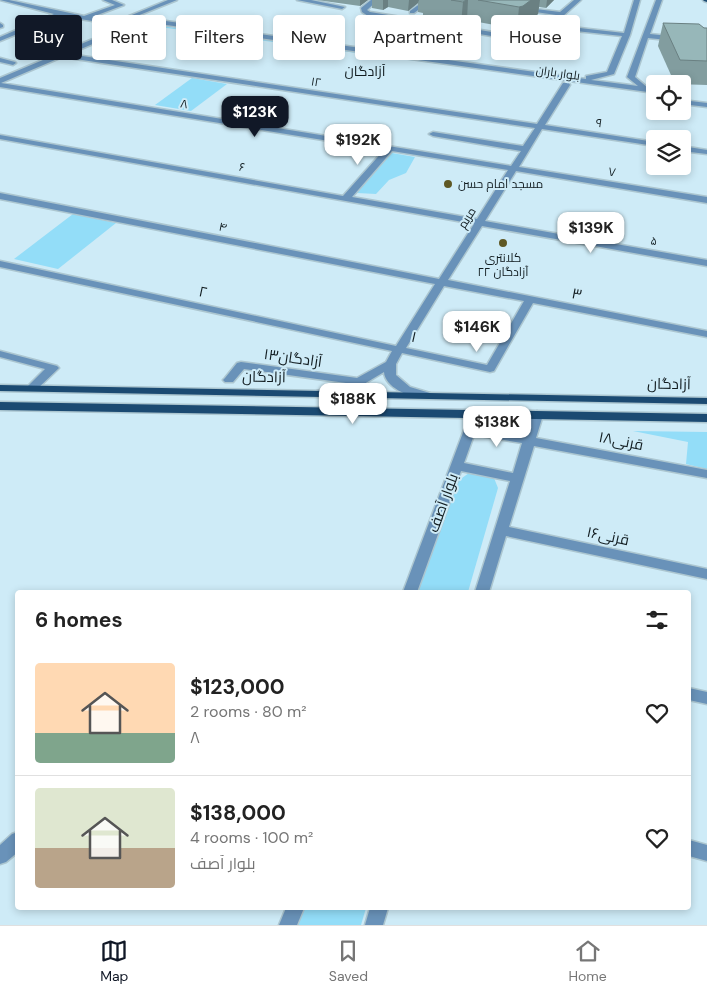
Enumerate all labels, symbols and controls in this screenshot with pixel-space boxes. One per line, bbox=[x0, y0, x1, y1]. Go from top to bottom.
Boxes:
chip: Buy bbox=[15, 15, 82, 60]
chip: Rent bbox=[92, 15, 166, 60]
chip: Filters bbox=[176, 15, 263, 60]
chip: New bbox=[273, 15, 345, 60]
chip: Apartment bbox=[355, 15, 481, 60]
chip: House bbox=[491, 15, 580, 60]
district label: آزادگان bbox=[345, 62, 386, 80]
street label: بلوار باران bbox=[535, 62, 581, 84]
street label: ۱۲ bbox=[310, 73, 322, 91]
map controls bbox=[646, 75, 691, 175]
button: locate bbox=[646, 75, 691, 120]
street label: ۸ bbox=[179, 96, 189, 113]
pin: $123K bbox=[220, 96, 290, 138]
text: $123K bbox=[233, 101, 277, 122]
street label: ۹ bbox=[595, 115, 603, 131]
pin: $192K bbox=[323, 124, 393, 166]
text: $192K bbox=[335, 129, 381, 150]
button: layers bbox=[646, 130, 691, 175]
street label: ۶ bbox=[238, 159, 246, 175]
street label: ۷ bbox=[607, 164, 617, 181]
place label: مسجد امام حسن bbox=[458, 176, 543, 192]
marker: مسجد امام حسن bbox=[442, 178, 454, 190]
street label: مریم bbox=[454, 204, 480, 232]
pin: $139K bbox=[556, 212, 626, 254]
text: $139K bbox=[568, 217, 614, 238]
street label: ۴ bbox=[218, 218, 228, 236]
street label: ۵ bbox=[649, 233, 659, 249]
marker: کلانتری ۲۲ آزادگان bbox=[497, 237, 509, 249]
place label: کلانتری ۲۲ آزادگان bbox=[478, 250, 529, 280]
street label: ۲ bbox=[197, 281, 209, 303]
street label: ۳ bbox=[570, 283, 584, 305]
pin: $146K bbox=[442, 310, 512, 353]
text: $146K bbox=[454, 316, 500, 337]
street label: ۱ bbox=[409, 327, 419, 347]
street label: آزادگان۱۳ bbox=[263, 344, 323, 372]
street label: آزادگان bbox=[242, 367, 286, 387]
street label: آزادگان bbox=[647, 374, 691, 394]
pin: $188K bbox=[318, 382, 388, 425]
text: $188K bbox=[330, 388, 376, 409]
pin: $138K bbox=[462, 406, 532, 448]
text: $138K bbox=[474, 411, 520, 432]
street label: قرنی۱۸ bbox=[597, 427, 645, 455]
street label: بلوار آصف bbox=[423, 471, 463, 535]
street label: قرنی۱۶ bbox=[585, 522, 631, 550]
text: 6 homes bbox=[35, 606, 123, 634]
icon: filters bbox=[643, 606, 671, 634]
text: $123,000 bbox=[190, 673, 285, 701]
icon: home bbox=[75, 683, 135, 743]
icon: heart bbox=[643, 699, 671, 727]
text: 2 rooms · 80 m² bbox=[190, 701, 307, 722]
text: ۸ bbox=[190, 727, 200, 748]
text: $138,000 bbox=[190, 799, 286, 827]
icon: home bbox=[75, 808, 135, 868]
icon: heart bbox=[643, 824, 671, 852]
text: 4 rooms · 100 m² bbox=[190, 827, 313, 848]
text: بلوار آصف bbox=[190, 853, 256, 874]
tab: Map bbox=[100, 937, 128, 985]
tab: Saved bbox=[329, 937, 368, 985]
tab: Home bbox=[568, 937, 607, 985]

